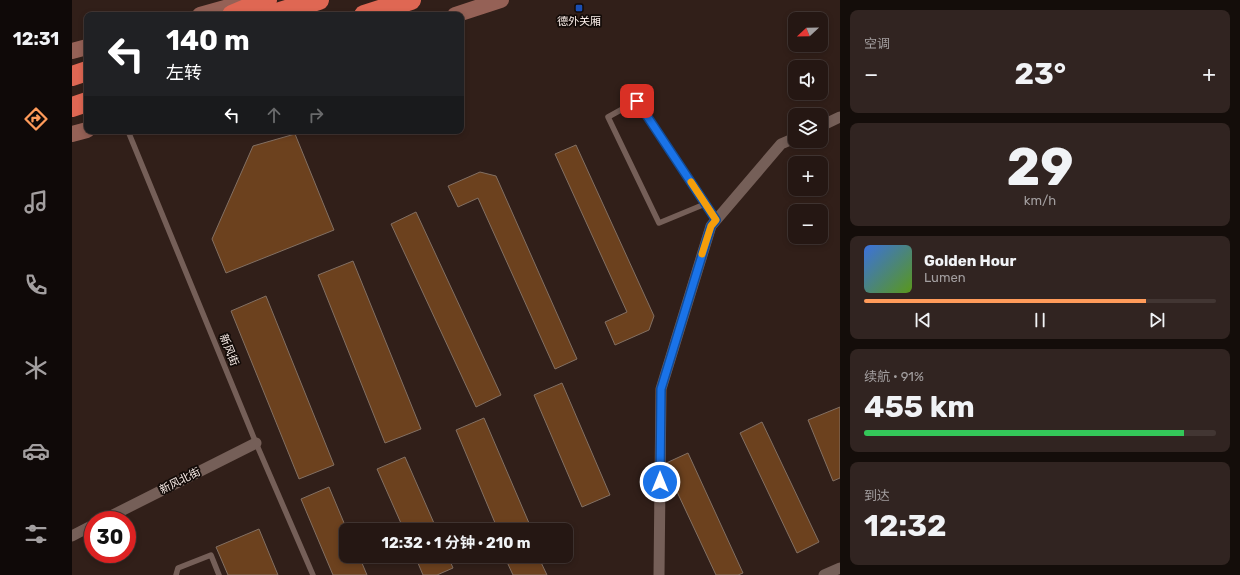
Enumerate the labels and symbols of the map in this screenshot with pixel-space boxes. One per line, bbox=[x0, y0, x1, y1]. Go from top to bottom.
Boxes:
marker: 德外关厢 bbox=[574, 3, 584, 13]
north arrow bbox=[788, 12, 828, 52]
place label: 德外关厢 bbox=[557, 15, 601, 28]
pin bbox=[620, 84, 654, 118]
street label: 新风街 bbox=[217, 332, 241, 368]
position arrow bbox=[639, 461, 681, 503]
street label: 新风北街 bbox=[157, 465, 203, 497]
speed limit sign: 30 bbox=[84, 511, 136, 563]

